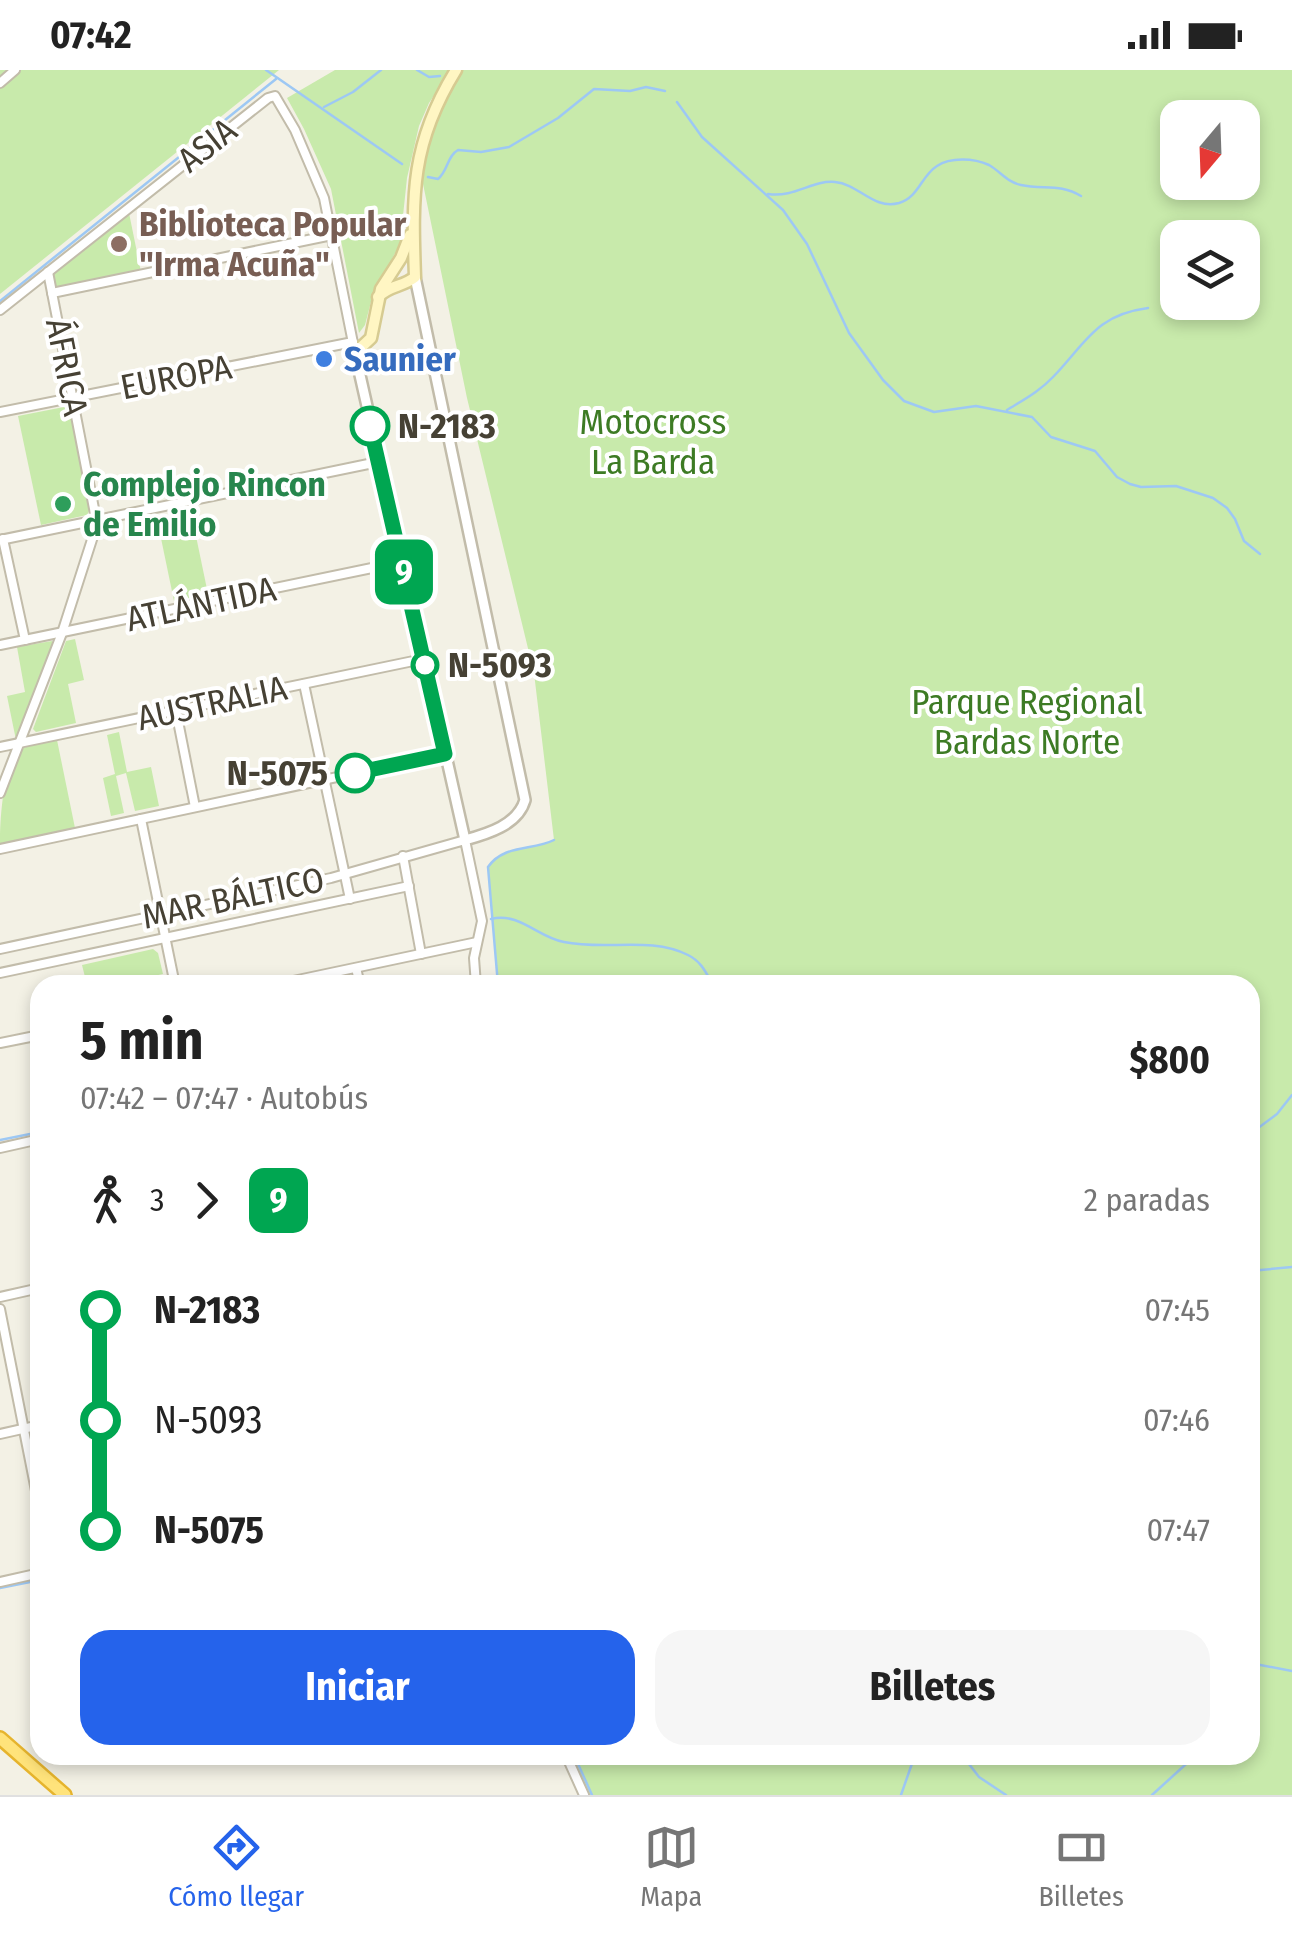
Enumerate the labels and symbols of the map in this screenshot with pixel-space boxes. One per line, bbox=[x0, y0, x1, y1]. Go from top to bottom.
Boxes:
north arrow bbox=[1160, 100, 1260, 200]
street label: ASIA bbox=[169, 109, 245, 181]
place label: Biblioteca Popular "Irma Acuña" bbox=[139, 203, 407, 285]
marker: Biblioteca Popular "Irma Acuña" bbox=[108, 233, 130, 255]
street label: ÁFRICA bbox=[37, 315, 97, 420]
place label: Saunier bbox=[344, 338, 456, 380]
street label: EUROPA bbox=[117, 346, 236, 408]
marker: Saunier bbox=[313, 348, 335, 370]
park label: Motocross La Barda bbox=[580, 401, 726, 483]
place label: N-2183 bbox=[398, 405, 496, 447]
marker: N-2183 bbox=[351, 407, 389, 445]
place label: Complejo Rincon de Emilio bbox=[83, 463, 326, 545]
marker: Complejo Rincon de Emilio bbox=[52, 493, 74, 515]
line badge: 9 bbox=[372, 540, 436, 604]
street label: ATLÁNTIDA bbox=[122, 568, 280, 640]
place label: N-5093 bbox=[448, 644, 552, 686]
marker: N-5093 bbox=[412, 652, 438, 678]
street label: AUSTRALIA bbox=[133, 667, 291, 739]
park label: Parque Regional Bardas Norte bbox=[911, 681, 1143, 763]
place label: N-5075 bbox=[227, 752, 328, 794]
marker: N-5075 bbox=[336, 754, 374, 792]
street label: MAR BÁLTICO bbox=[138, 858, 328, 938]

